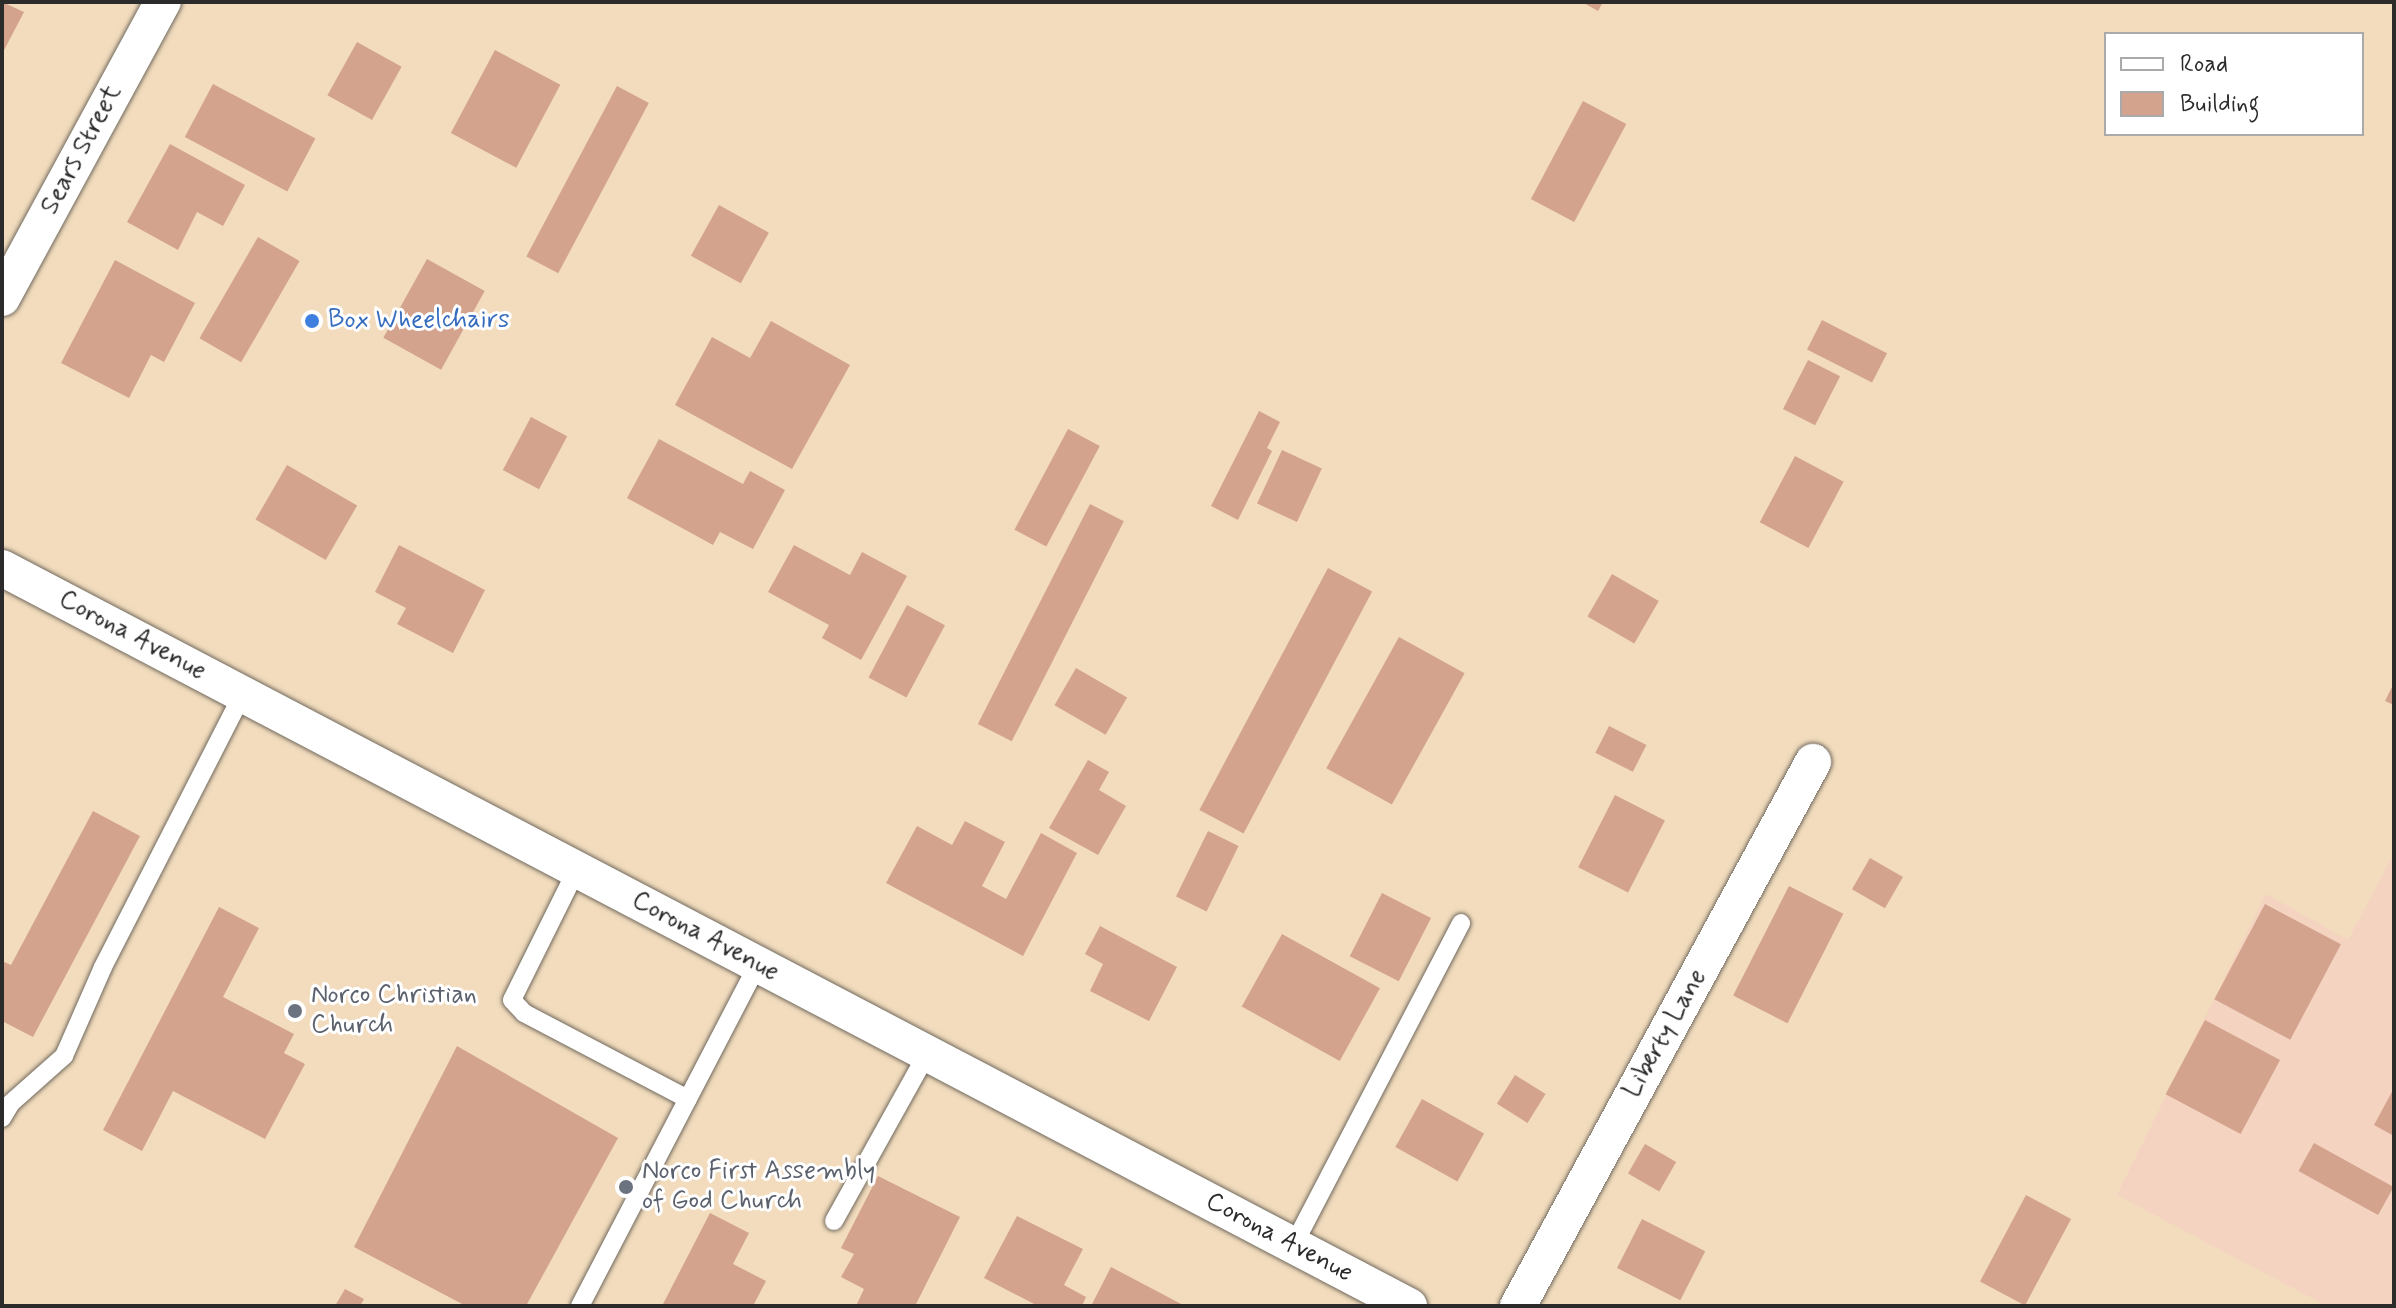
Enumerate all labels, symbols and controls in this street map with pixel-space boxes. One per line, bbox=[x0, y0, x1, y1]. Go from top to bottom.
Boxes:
legend bbox=[2104, 32, 2364, 136]
text: Road bbox=[2180, 49, 2228, 80]
street label: Sears Street bbox=[35, 80, 129, 220]
text: Building bbox=[2180, 89, 2260, 120]
place label: Box Wheelchairs bbox=[328, 305, 512, 337]
marker: Box Wheelchairs bbox=[303, 312, 321, 330]
street label: Corona Avenue bbox=[52, 583, 212, 689]
street label: Corona Avenue bbox=[625, 884, 785, 990]
street label: Liberty Lane bbox=[1618, 964, 1714, 1104]
place label: Norco Christian Church bbox=[311, 980, 477, 1042]
marker: Norco Christian Church bbox=[286, 1002, 304, 1020]
place label: Norco First Assembly of God Church bbox=[642, 1156, 875, 1218]
marker: Norco First Assembly of God Church bbox=[617, 1178, 635, 1196]
street label: Corona Avenue bbox=[1199, 1185, 1359, 1291]

